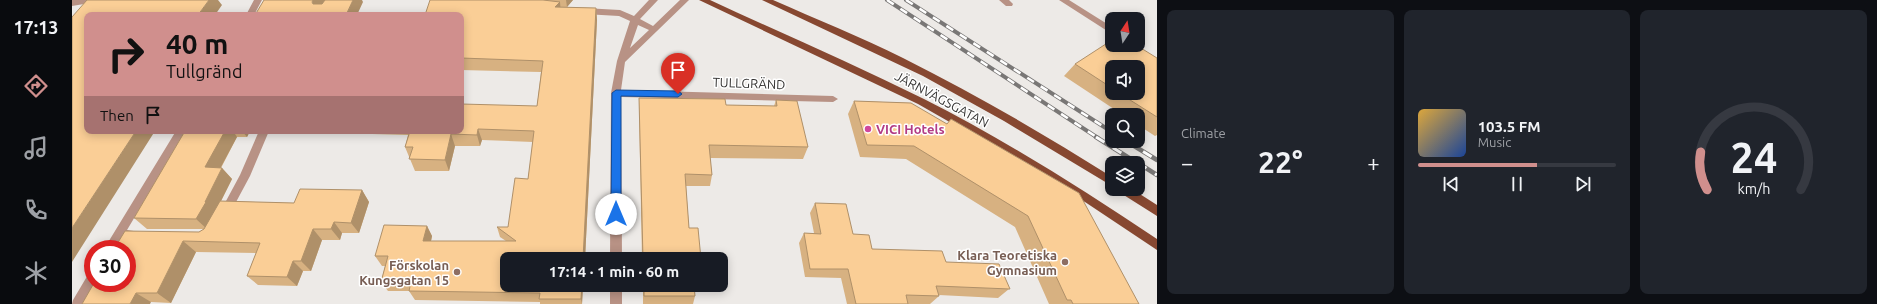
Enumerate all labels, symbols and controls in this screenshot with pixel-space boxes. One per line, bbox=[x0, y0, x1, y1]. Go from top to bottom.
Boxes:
north arrow bbox=[1105, 12, 1145, 52]
map controls bbox=[1105, 12, 1145, 196]
text: 17:13 bbox=[13, 17, 59, 37]
icon: right bbox=[100, 28, 152, 80]
text: 40 m bbox=[166, 28, 228, 59]
pin bbox=[661, 53, 695, 94]
icon: arrive bbox=[667, 59, 689, 81]
button: sound bbox=[1105, 60, 1145, 100]
text: Tullgränd bbox=[166, 61, 242, 81]
street label: JÄRNVÄGSGATAN bbox=[893, 67, 992, 130]
icon: directions bbox=[22, 72, 50, 100]
street label: TULLGRÄND bbox=[712, 74, 786, 91]
icon: arrive bbox=[142, 104, 164, 126]
text: Then bbox=[100, 107, 134, 124]
button: search bbox=[1105, 108, 1145, 148]
text: 103.5 FM bbox=[1478, 118, 1541, 135]
place label: VICI Hotels bbox=[876, 122, 945, 136]
marker: VICI Hotels bbox=[863, 124, 873, 134]
text: Climate bbox=[1181, 126, 1226, 140]
icon: music bbox=[22, 134, 50, 162]
text: 24 bbox=[1730, 134, 1777, 181]
text: Music bbox=[1478, 135, 1511, 149]
text: 22° bbox=[1258, 145, 1303, 179]
text: − bbox=[1181, 150, 1193, 175]
text: + bbox=[1367, 150, 1380, 175]
button: layers bbox=[1105, 156, 1145, 196]
icon: previous bbox=[1440, 173, 1462, 195]
icon: pause bbox=[1506, 173, 1528, 195]
icon: next bbox=[1572, 173, 1594, 195]
text: km/h bbox=[1737, 181, 1770, 197]
position arrow bbox=[595, 193, 637, 235]
icon: phone bbox=[22, 196, 50, 224]
speed limit sign: 30 bbox=[84, 240, 136, 292]
place label: Klara Teoretiska Gymnasium bbox=[957, 248, 1057, 277]
marker: Klara Teoretiska Gymnasium bbox=[1060, 257, 1070, 267]
place label: Förskolan Kungsgatan 15 bbox=[359, 258, 449, 287]
icon: climate bbox=[22, 259, 50, 287]
text: 17:14 · 1 min · 60 m bbox=[549, 263, 679, 280]
marker: Förskolan Kungsgatan 15 bbox=[452, 267, 462, 277]

